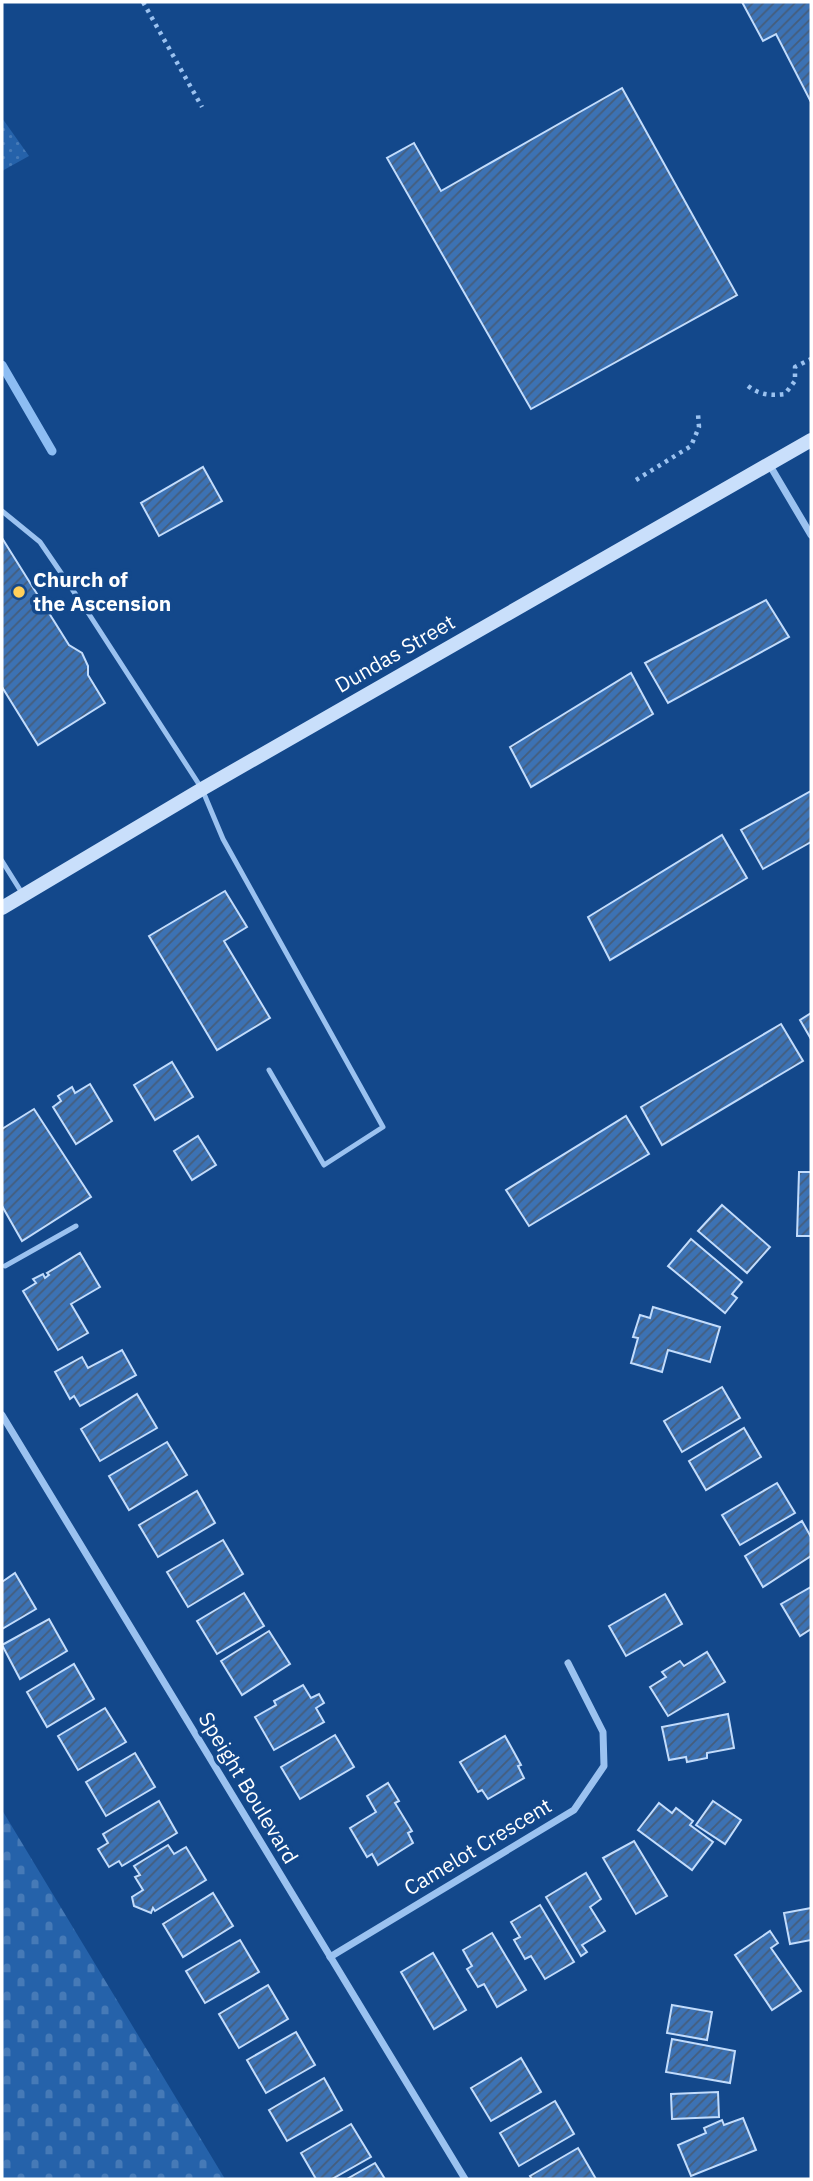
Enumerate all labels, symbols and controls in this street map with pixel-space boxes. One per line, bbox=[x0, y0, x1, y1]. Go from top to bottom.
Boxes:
place label: Church of the Ascension bbox=[33, 565, 171, 617]
marker: Church of the Ascension bbox=[11, 584, 27, 600]
street label: Dundas Street bbox=[329, 607, 460, 699]
street label: Speight Boulevard bbox=[193, 1707, 305, 1868]
street label: Camelot Crescent bbox=[398, 1791, 557, 1901]

